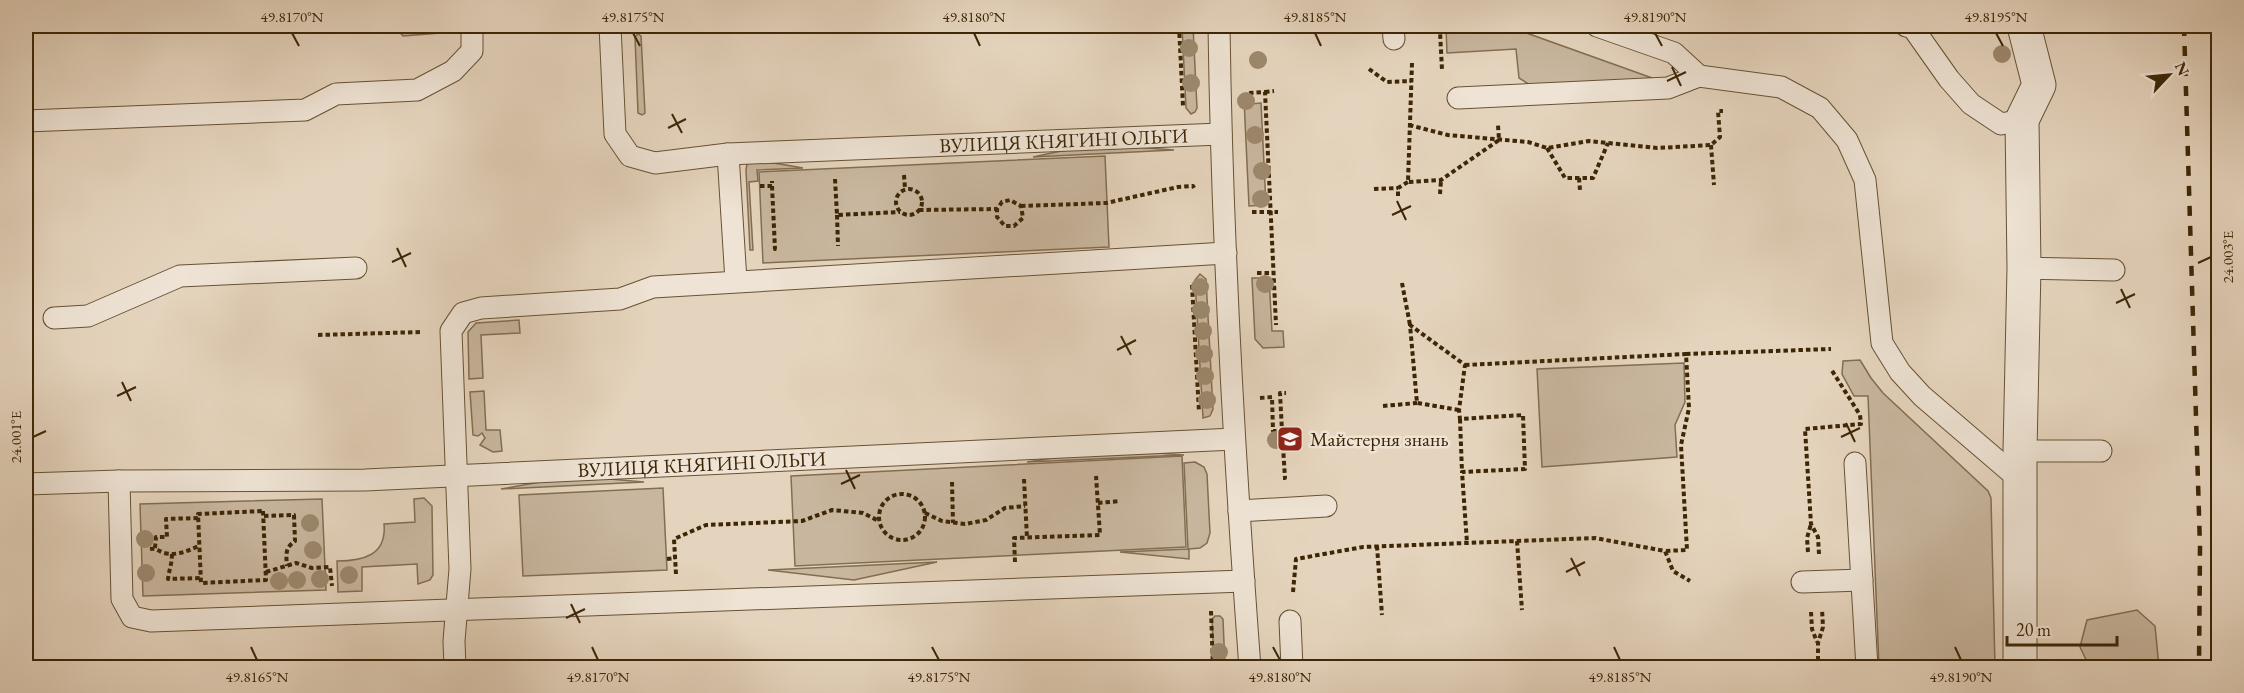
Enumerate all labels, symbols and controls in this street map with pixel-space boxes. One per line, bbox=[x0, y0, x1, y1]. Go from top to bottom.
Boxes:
text: 49.8170°N bbox=[261, 7, 324, 26]
text: 49.8175°N bbox=[602, 7, 665, 26]
text: 49.8180°N bbox=[943, 7, 1006, 26]
text: 49.8185°N bbox=[1284, 7, 1347, 26]
text: 49.8190°N bbox=[1624, 7, 1687, 26]
text: 49.8195°N bbox=[1965, 7, 2028, 26]
north arrow bbox=[2139, 45, 2199, 105]
text: N bbox=[2170, 58, 2194, 79]
street label: ВУЛИЦЯ КНЯГИНІ ОЛЬГИ bbox=[939, 122, 1188, 158]
text: 24.003°E bbox=[2218, 230, 2237, 283]
text: 24.001°E bbox=[6, 410, 25, 463]
school or university icon: Майстерня знань bbox=[1275, 424, 1305, 454]
place label: Майстерня знань bbox=[1310, 426, 1449, 452]
street label: ВУЛИЦЯ КНЯГИНІ ОЛЬГИ bbox=[577, 445, 826, 483]
scale bar bbox=[2007, 609, 2116, 647]
text: 20 m bbox=[2016, 618, 2051, 641]
text: 49.8165°N bbox=[226, 667, 289, 686]
text: 49.8170°N bbox=[567, 667, 630, 686]
text: 49.8175°N bbox=[908, 667, 971, 686]
text: 49.8180°N bbox=[1249, 667, 1312, 686]
text: 49.8185°N bbox=[1589, 667, 1652, 686]
text: 49.8190°N bbox=[1930, 667, 1993, 686]

